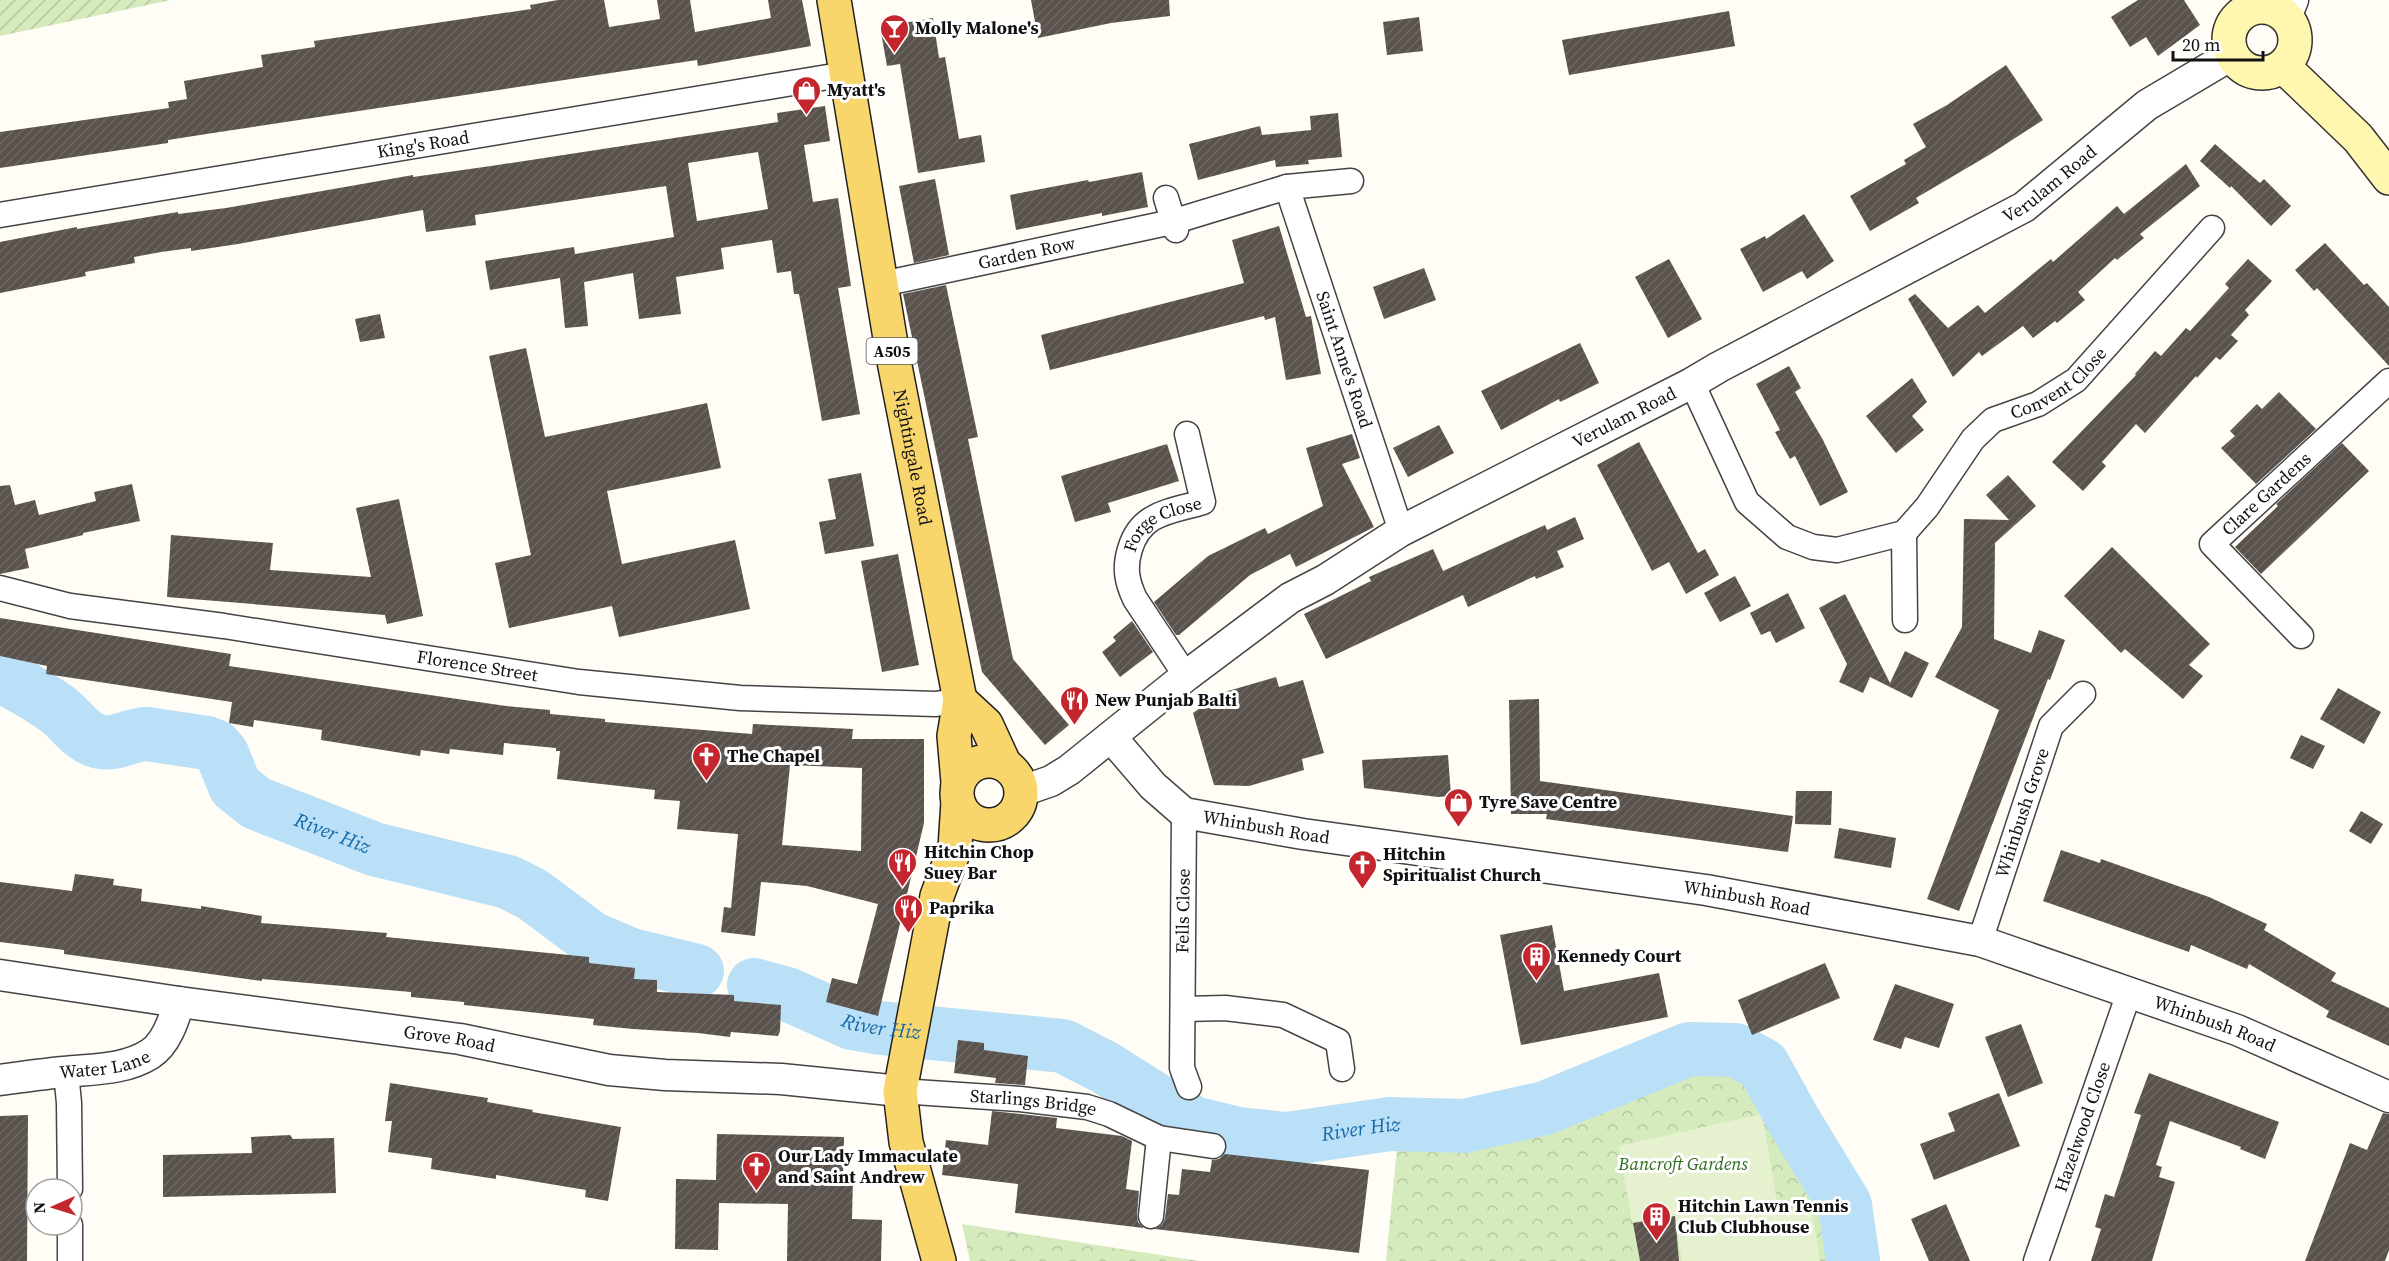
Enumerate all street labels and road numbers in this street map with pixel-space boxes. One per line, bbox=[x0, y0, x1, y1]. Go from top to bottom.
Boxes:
street label: King's Road bbox=[375, 124, 471, 164]
street label: Verulam Road bbox=[1998, 139, 2102, 228]
street label: Garden Row bbox=[976, 230, 1078, 275]
street label: Saint Anne's Road bbox=[1310, 288, 1379, 431]
road number: A505 bbox=[866, 338, 918, 364]
street label: Convent Close bbox=[2007, 341, 2112, 425]
street label: Verulam Road bbox=[1568, 380, 1680, 454]
street label: Nightingale Road bbox=[888, 387, 939, 527]
street label: Clare Gardens bbox=[2216, 446, 2316, 541]
street label: Forge Close bbox=[1117, 490, 1205, 555]
street label: Florence Street bbox=[415, 644, 540, 687]
street label: Whinbush Grove bbox=[1989, 744, 2055, 881]
street label: Whinbush Road bbox=[1201, 804, 1331, 850]
street label: Fells Close bbox=[1169, 868, 1196, 954]
street label: Whinbush Road bbox=[1682, 874, 1813, 921]
street label: Whinbush Road bbox=[2151, 989, 2280, 1058]
street label: Grove Road bbox=[402, 1019, 498, 1058]
street label: Water Lane bbox=[58, 1043, 155, 1084]
street label: Hazelwood Close bbox=[2048, 1058, 2116, 1195]
street label: Starlings Bridge bbox=[969, 1083, 1100, 1121]

